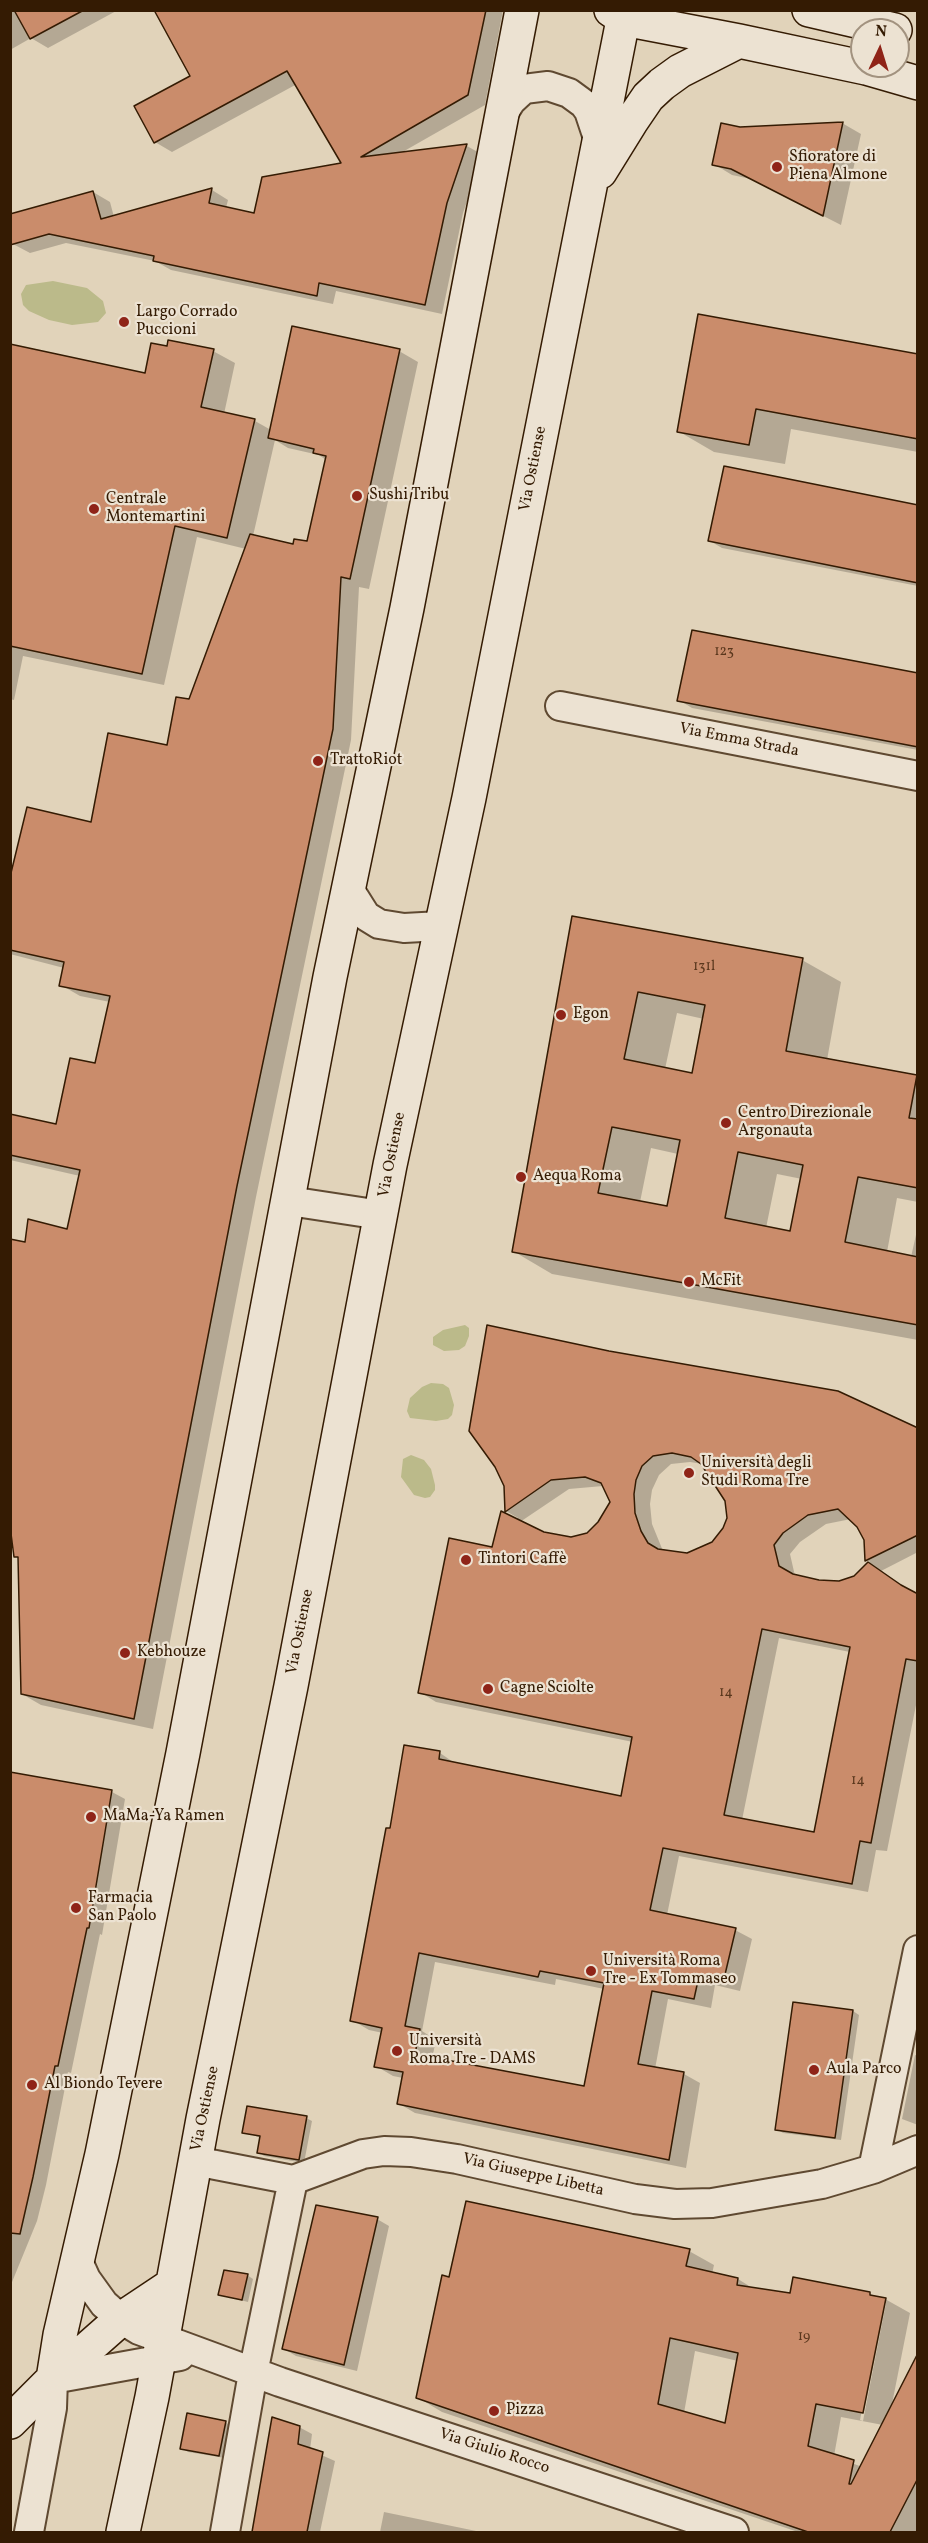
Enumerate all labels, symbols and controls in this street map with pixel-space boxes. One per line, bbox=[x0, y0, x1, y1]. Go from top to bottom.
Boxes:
north arrow bbox=[850, 18, 910, 78]
text: N bbox=[875, 21, 888, 43]
place label: Sfioratore di Piena Almone bbox=[789, 148, 887, 186]
marker: Sfioratore di Piena Almone bbox=[770, 160, 784, 174]
place label: Largo Corrado Puccioni bbox=[136, 303, 237, 341]
marker: Largo Corrado Puccioni bbox=[117, 315, 131, 329]
street label: Via Ostiense bbox=[516, 425, 552, 513]
place label: Sushi Tribu bbox=[369, 486, 449, 506]
marker: Sushi Tribu bbox=[350, 489, 364, 503]
place label: Centrale Montemartini bbox=[106, 490, 205, 528]
marker: Centrale Montemartini bbox=[87, 502, 101, 516]
house number: 123 bbox=[714, 644, 734, 660]
street label: Via Emma Strada bbox=[678, 720, 800, 762]
place label: TrattoRiot bbox=[330, 751, 402, 771]
marker: TrattoRiot bbox=[311, 754, 325, 768]
house number: 131l bbox=[693, 959, 715, 975]
place label: Egon bbox=[573, 1005, 609, 1025]
marker: Egon bbox=[554, 1008, 568, 1022]
place label: Centro Direzionale Argonauta bbox=[738, 1104, 872, 1142]
street label: Via Ostiense bbox=[375, 1111, 411, 1199]
marker: Centro Direzionale Argonauta bbox=[719, 1116, 733, 1130]
place label: Aequa Roma bbox=[533, 1167, 622, 1187]
marker: Aequa Roma bbox=[514, 1170, 528, 1184]
place label: McFit bbox=[701, 1272, 742, 1292]
marker: McFit bbox=[682, 1275, 696, 1289]
place label: Università degli Studi Roma Tre bbox=[701, 1454, 812, 1492]
marker: Università degli Studi Roma Tre bbox=[682, 1466, 696, 1480]
place label: Tintori Caffè bbox=[478, 1550, 567, 1570]
marker: Tintori Caffè bbox=[459, 1553, 473, 1567]
street label: Via Ostiense bbox=[283, 1588, 319, 1676]
place label: Kebhouze bbox=[137, 1643, 206, 1663]
marker: Kebhouze bbox=[118, 1646, 132, 1660]
place label: Cagne Sciolte bbox=[500, 1679, 594, 1699]
marker: Cagne Sciolte bbox=[481, 1682, 495, 1696]
house number: 14 bbox=[719, 1685, 733, 1701]
house number: 14 bbox=[851, 1773, 865, 1789]
place label: MaMa-Ya Ramen bbox=[103, 1807, 225, 1827]
marker: MaMa-Ya Ramen bbox=[84, 1810, 98, 1824]
place label: Farmacia San Paolo bbox=[88, 1889, 156, 1927]
marker: Farmacia San Paolo bbox=[69, 1901, 83, 1915]
place label: Università Roma Tre - Ex Tommaseo bbox=[603, 1952, 736, 1990]
marker: Università Roma Tre - Ex Tommaseo bbox=[584, 1964, 598, 1978]
place label: Università Roma Tre - DAMS bbox=[409, 2032, 536, 2070]
marker: Università Roma Tre - DAMS bbox=[390, 2044, 404, 2058]
place label: Aula Parco bbox=[826, 2060, 902, 2080]
marker: Aula Parco bbox=[807, 2063, 821, 2077]
street label: Via Ostiense bbox=[188, 2065, 224, 2153]
place label: Al Biondo Tevere bbox=[44, 2075, 163, 2095]
marker: Al Biondo Tevere bbox=[25, 2078, 39, 2092]
street label: Via Giuseppe Libetta bbox=[460, 2150, 606, 2202]
house number: 19 bbox=[798, 2329, 810, 2345]
place label: Pizza bbox=[506, 2401, 544, 2421]
marker: Pizza bbox=[487, 2404, 501, 2418]
street label: Via Giulio Rocco bbox=[436, 2425, 552, 2479]

